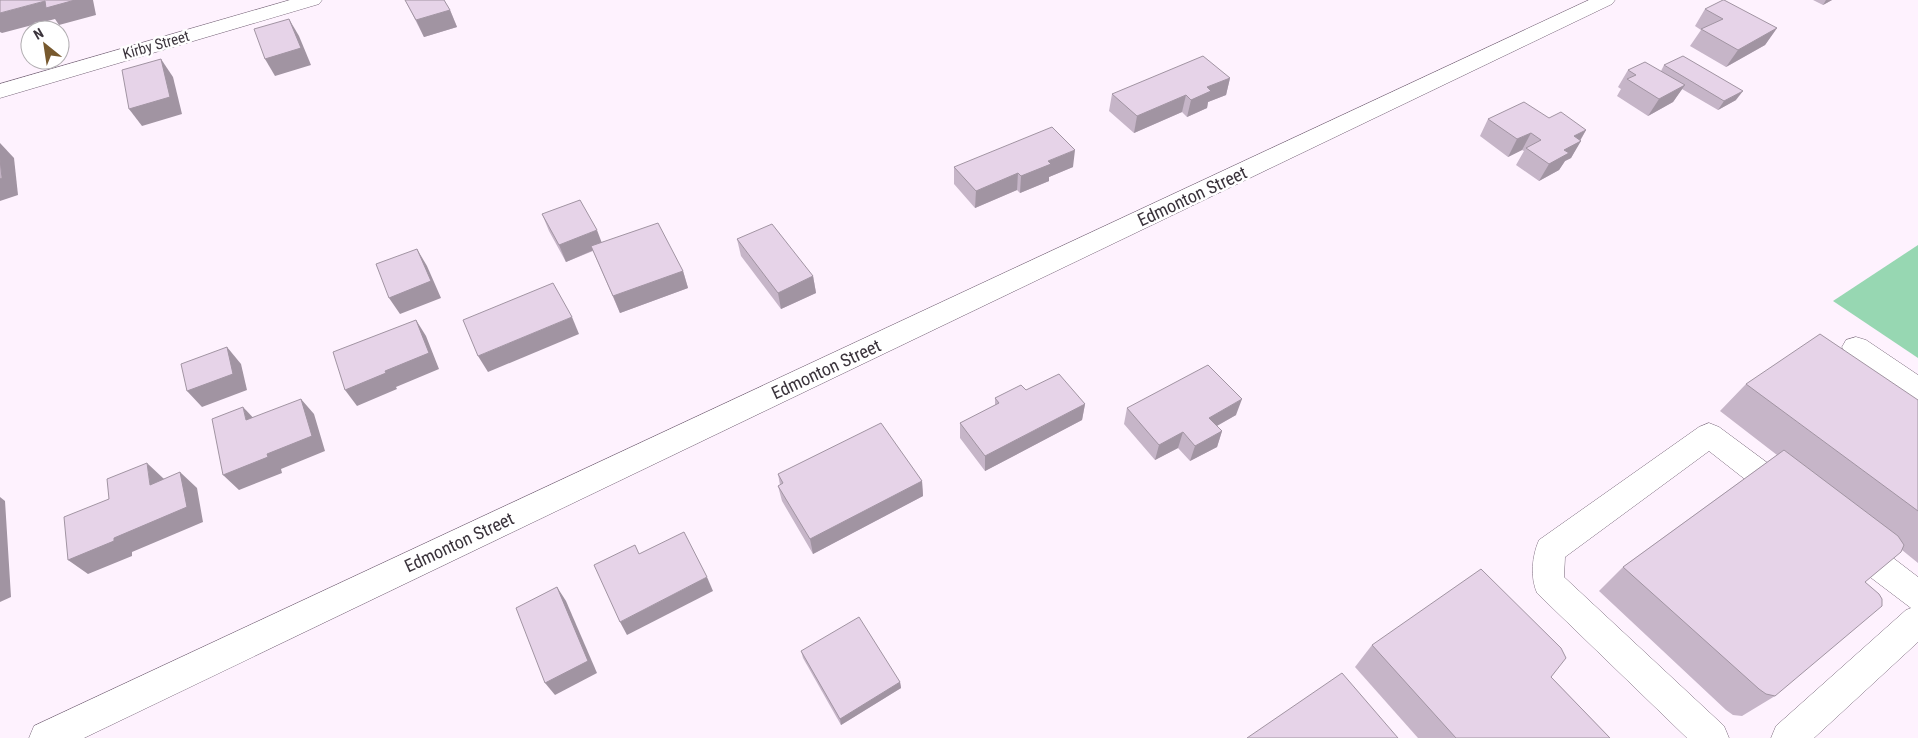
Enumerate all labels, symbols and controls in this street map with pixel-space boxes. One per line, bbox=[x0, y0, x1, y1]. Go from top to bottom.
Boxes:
north arrow bbox=[20, 20, 70, 70]
text: N bbox=[31, 25, 46, 43]
street label: Kirby Street bbox=[121, 27, 191, 63]
street label: Edmonton Street bbox=[1134, 161, 1250, 231]
street label: Edmonton Street bbox=[768, 334, 884, 404]
street label: Edmonton Street bbox=[401, 507, 517, 577]

